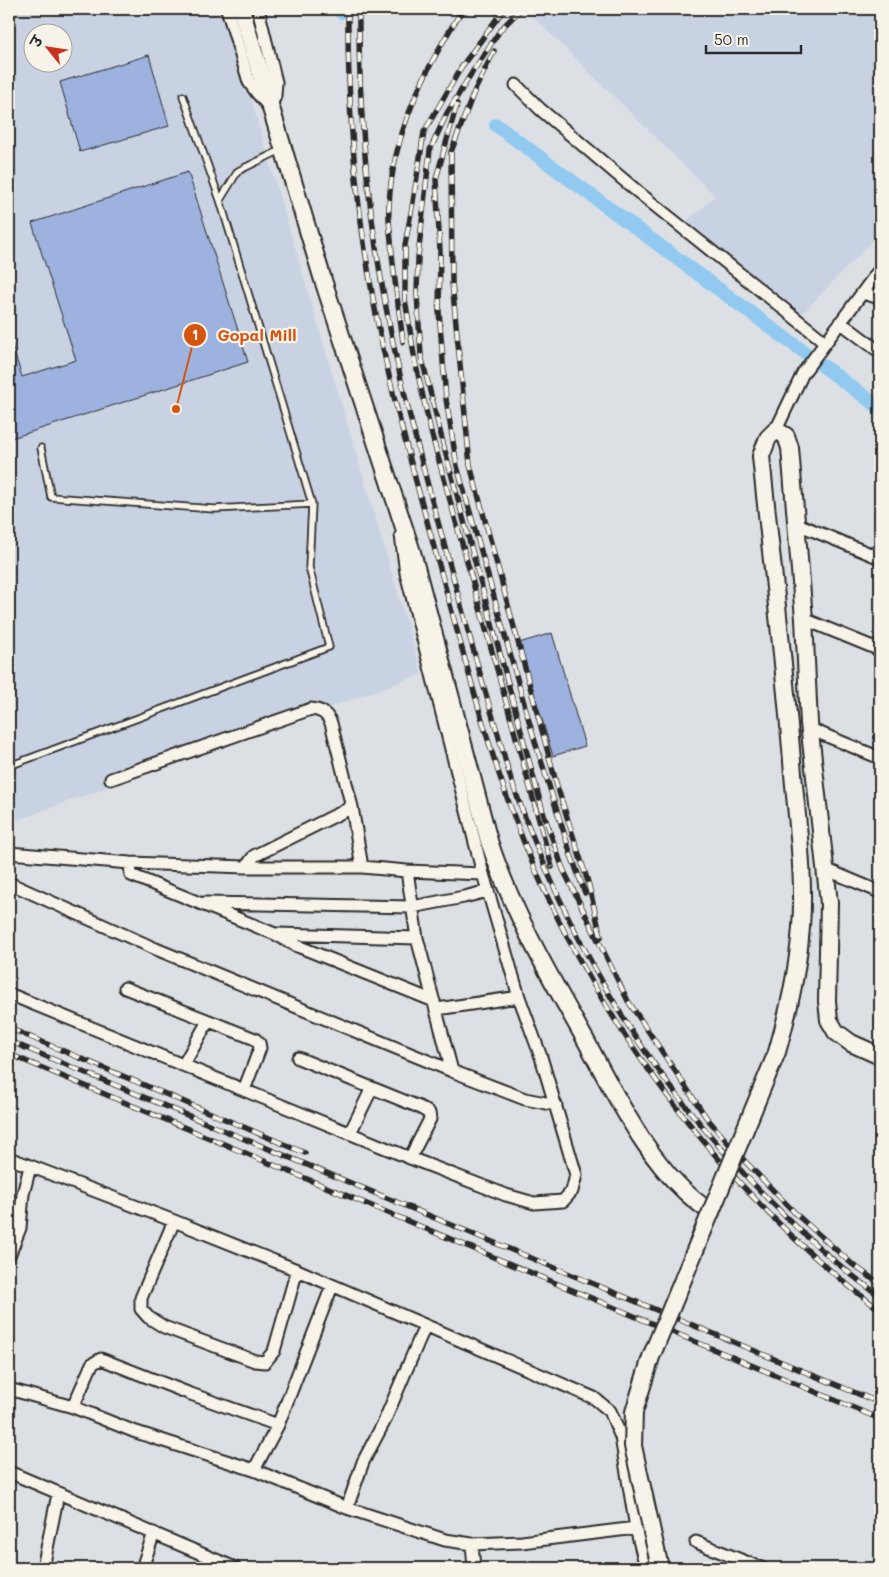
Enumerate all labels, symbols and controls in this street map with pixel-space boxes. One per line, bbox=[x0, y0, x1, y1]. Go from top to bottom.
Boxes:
north arrow bbox=[22, 22, 72, 72]
scale bar bbox=[706, 22, 802, 54]
text: 50 m bbox=[714, 29, 749, 49]
text: उ bbox=[25, 31, 48, 52]
callout: Gopal Mill bbox=[182, 320, 306, 351]
text: 1 bbox=[192, 324, 198, 344]
text: Gopal Mill bbox=[217, 324, 297, 345]

